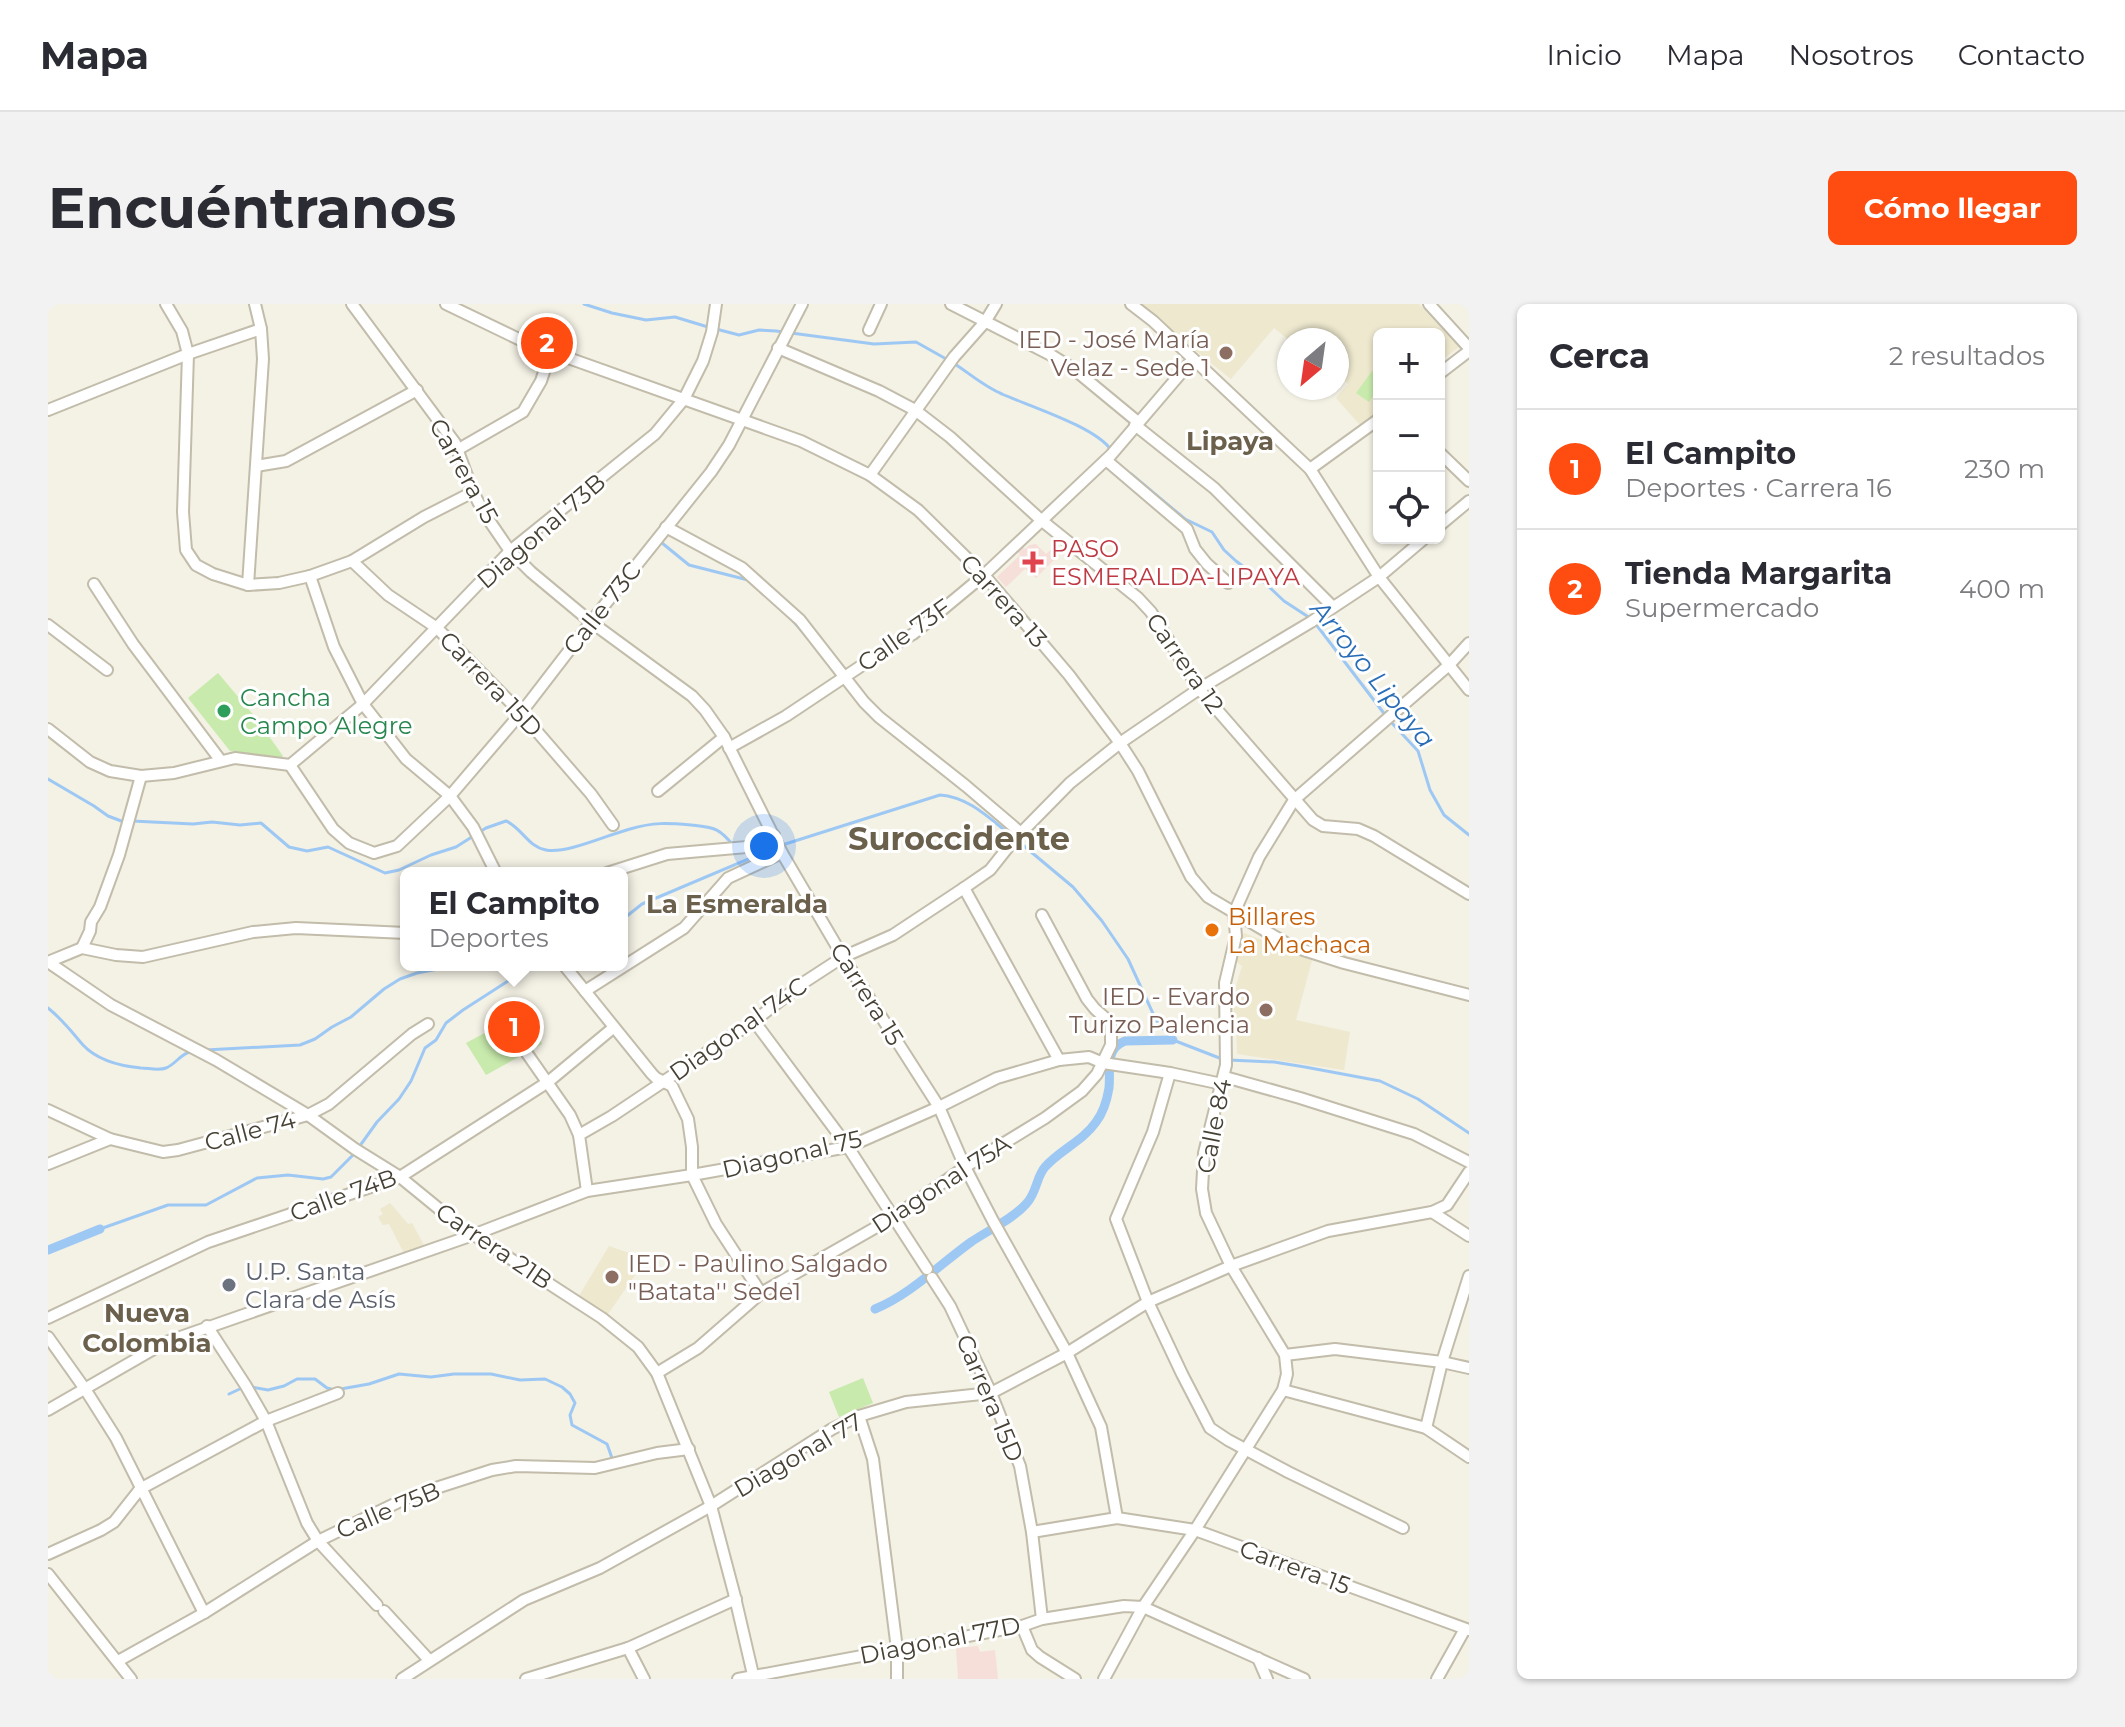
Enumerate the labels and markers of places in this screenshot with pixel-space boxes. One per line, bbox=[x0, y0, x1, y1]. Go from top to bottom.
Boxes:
pin: 2 bbox=[521, 313, 573, 373]
place label: IED - José María Velaz - Sede 1 bbox=[1018, 325, 1210, 382]
marker: IED - José María Velaz - Sede 1 bbox=[1217, 344, 1235, 362]
place label: PASO ESMERALDA-LIPAYA bbox=[1051, 534, 1301, 591]
marker: PASO ESMERALDA-LIPAYA bbox=[1022, 551, 1044, 573]
place label: Cancha Campo Alegre bbox=[240, 683, 412, 740]
marker: Cancha Campo Alegre bbox=[215, 702, 233, 720]
place label: Billares La Machaca bbox=[1228, 902, 1371, 959]
marker: Billares La Machaca bbox=[1203, 921, 1221, 939]
place label: IED - Evardo Turizo Palencia bbox=[1069, 982, 1250, 1039]
pin: 1 bbox=[488, 997, 540, 1057]
marker: IED - Evardo Turizo Palencia bbox=[1257, 1001, 1275, 1019]
place label: IED - Paulino Salgado "Batata'' Sede1 bbox=[628, 1249, 888, 1306]
place label: U.P. Santa Clara de Asís bbox=[245, 1257, 396, 1314]
marker: IED - Paulino Salgado "Batata'' Sede1 bbox=[603, 1268, 621, 1286]
marker: U.P. Santa Clara de Asís bbox=[220, 1276, 238, 1294]

